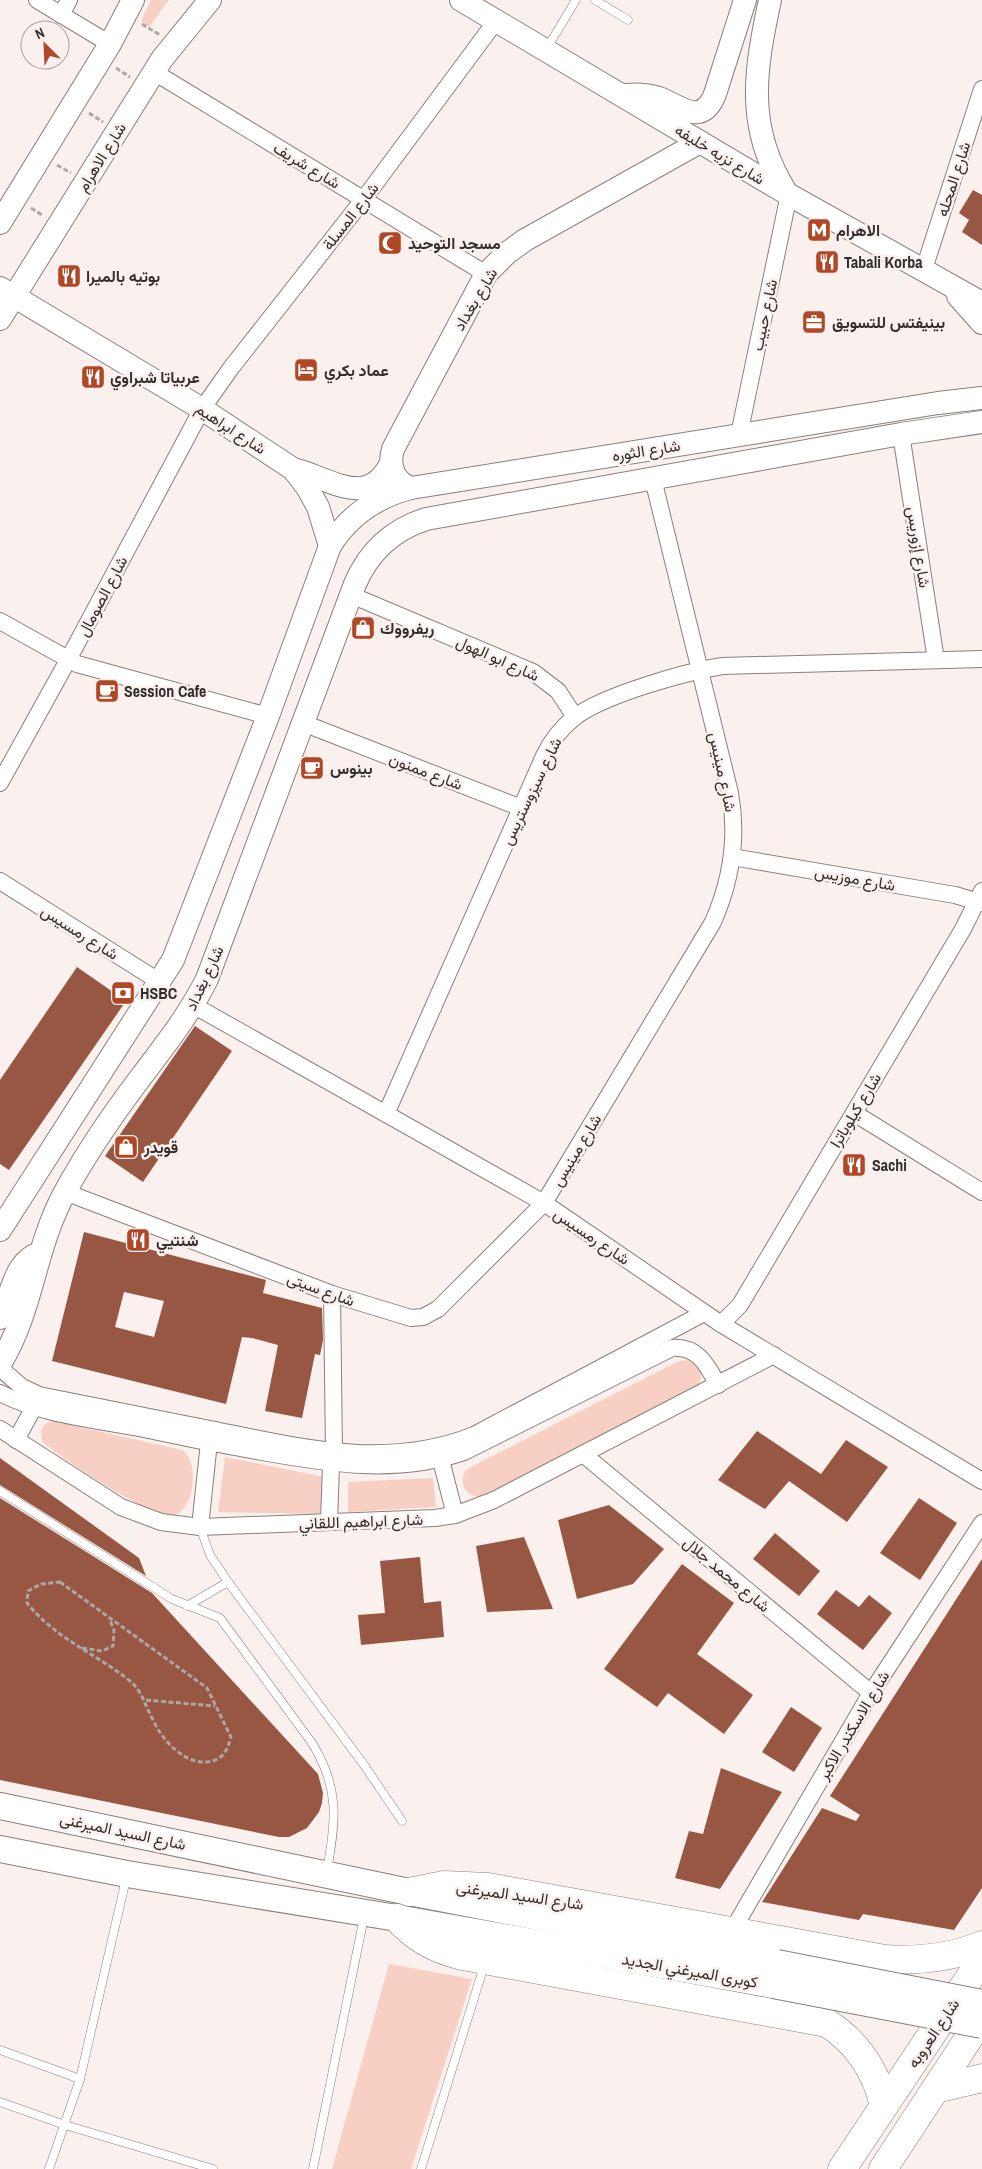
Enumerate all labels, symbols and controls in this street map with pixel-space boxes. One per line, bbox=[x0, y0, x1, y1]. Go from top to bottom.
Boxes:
north arrow bbox=[20, 20, 70, 70]
text: N bbox=[32, 23, 47, 43]
street label: شارع الاهرام bbox=[71, 118, 132, 196]
street label: شارع نزيه خليفه bbox=[670, 118, 769, 190]
street label: شارع شريف bbox=[269, 136, 345, 194]
street label: شارع المحله bbox=[931, 139, 976, 220]
street label: شارع المسلة bbox=[317, 178, 384, 255]
metro station icon: الاهرام bbox=[806, 217, 832, 243]
place label: الاهرام bbox=[836, 219, 880, 241]
mosque icon: مسجد التوحيد bbox=[377, 230, 403, 256]
place label: مسجد التوحيد bbox=[408, 232, 501, 254]
restaurant icon: Tabali Korba bbox=[814, 249, 840, 275]
place label: Tabali Korba bbox=[844, 251, 923, 273]
restaurant icon: بوتيه بالميرا bbox=[56, 263, 82, 289]
street label: شارع بغداد bbox=[448, 264, 503, 335]
place label: بوتيه بالميرا bbox=[86, 265, 160, 287]
street label: شارع حبيب bbox=[746, 277, 783, 353]
office icon: بينيفتس للتسويق bbox=[801, 309, 827, 335]
place label: بينيفتس للتسويق bbox=[832, 311, 945, 333]
hotel icon: عماد بكري bbox=[293, 357, 319, 383]
place label: عماد بكري bbox=[324, 359, 389, 384]
restaurant icon: عربياتا شبراوي bbox=[80, 364, 106, 390]
place label: عربياتا شبراوي bbox=[110, 366, 200, 391]
street label: شارع ابراهيم bbox=[191, 397, 271, 460]
street label: شارع الثوره bbox=[610, 434, 682, 467]
street label: شارع إزوريس bbox=[901, 505, 936, 589]
street label: شارع الصومال bbox=[72, 552, 133, 640]
shop icon: ريفرووك bbox=[350, 615, 376, 641]
place label: ريفرووك bbox=[380, 617, 435, 639]
street label: شارع ابو الهول bbox=[453, 630, 543, 687]
cafe icon: Session Cafe bbox=[94, 678, 120, 704]
place label: Session Cafe bbox=[124, 680, 206, 702]
street label: شارع مينيس bbox=[703, 730, 742, 814]
street label: شارع سيزوستريس bbox=[495, 734, 567, 849]
street label: شارع ممنون bbox=[386, 747, 466, 796]
cafe icon: بينوس bbox=[299, 755, 325, 781]
place label: بينوس bbox=[330, 757, 373, 779]
street label: شارع موزيس bbox=[813, 860, 897, 897]
street label: شارع رمسيس bbox=[36, 899, 123, 965]
street label: شارع بغداد bbox=[179, 942, 230, 1015]
bank icon: HSBC bbox=[110, 980, 136, 1006]
place label: HSBC bbox=[140, 982, 177, 1004]
street label: شارع كيلوباترا bbox=[824, 1069, 887, 1152]
street label: شارع مينيس bbox=[546, 1110, 607, 1191]
shop icon: قويدر bbox=[113, 1134, 139, 1160]
place label: قويدر bbox=[143, 1136, 178, 1158]
restaurant icon: Sachi bbox=[841, 1152, 867, 1178]
place label: Sachi bbox=[872, 1154, 907, 1176]
street label: شارع رمسيس bbox=[549, 1202, 634, 1270]
restaurant icon: شنتيي bbox=[125, 1227, 151, 1253]
place label: شنتيي bbox=[156, 1229, 199, 1254]
street label: شارع سيتى bbox=[284, 1267, 358, 1312]
street label: شارع ابراهيم اللقاني bbox=[299, 1508, 424, 1537]
street label: شارع محمد جلال bbox=[678, 1531, 775, 1618]
street label: شارع الاسكندر الاكبر bbox=[811, 1666, 895, 1785]
street label: شارع السيد الميرغنى bbox=[58, 1807, 188, 1856]
street label: شارع السيد الميرغنى bbox=[455, 1875, 585, 1916]
street label: كوبرى الميرغني الجديد bbox=[620, 1947, 760, 1996]
street label: شارع العروبه bbox=[902, 1994, 965, 2073]

